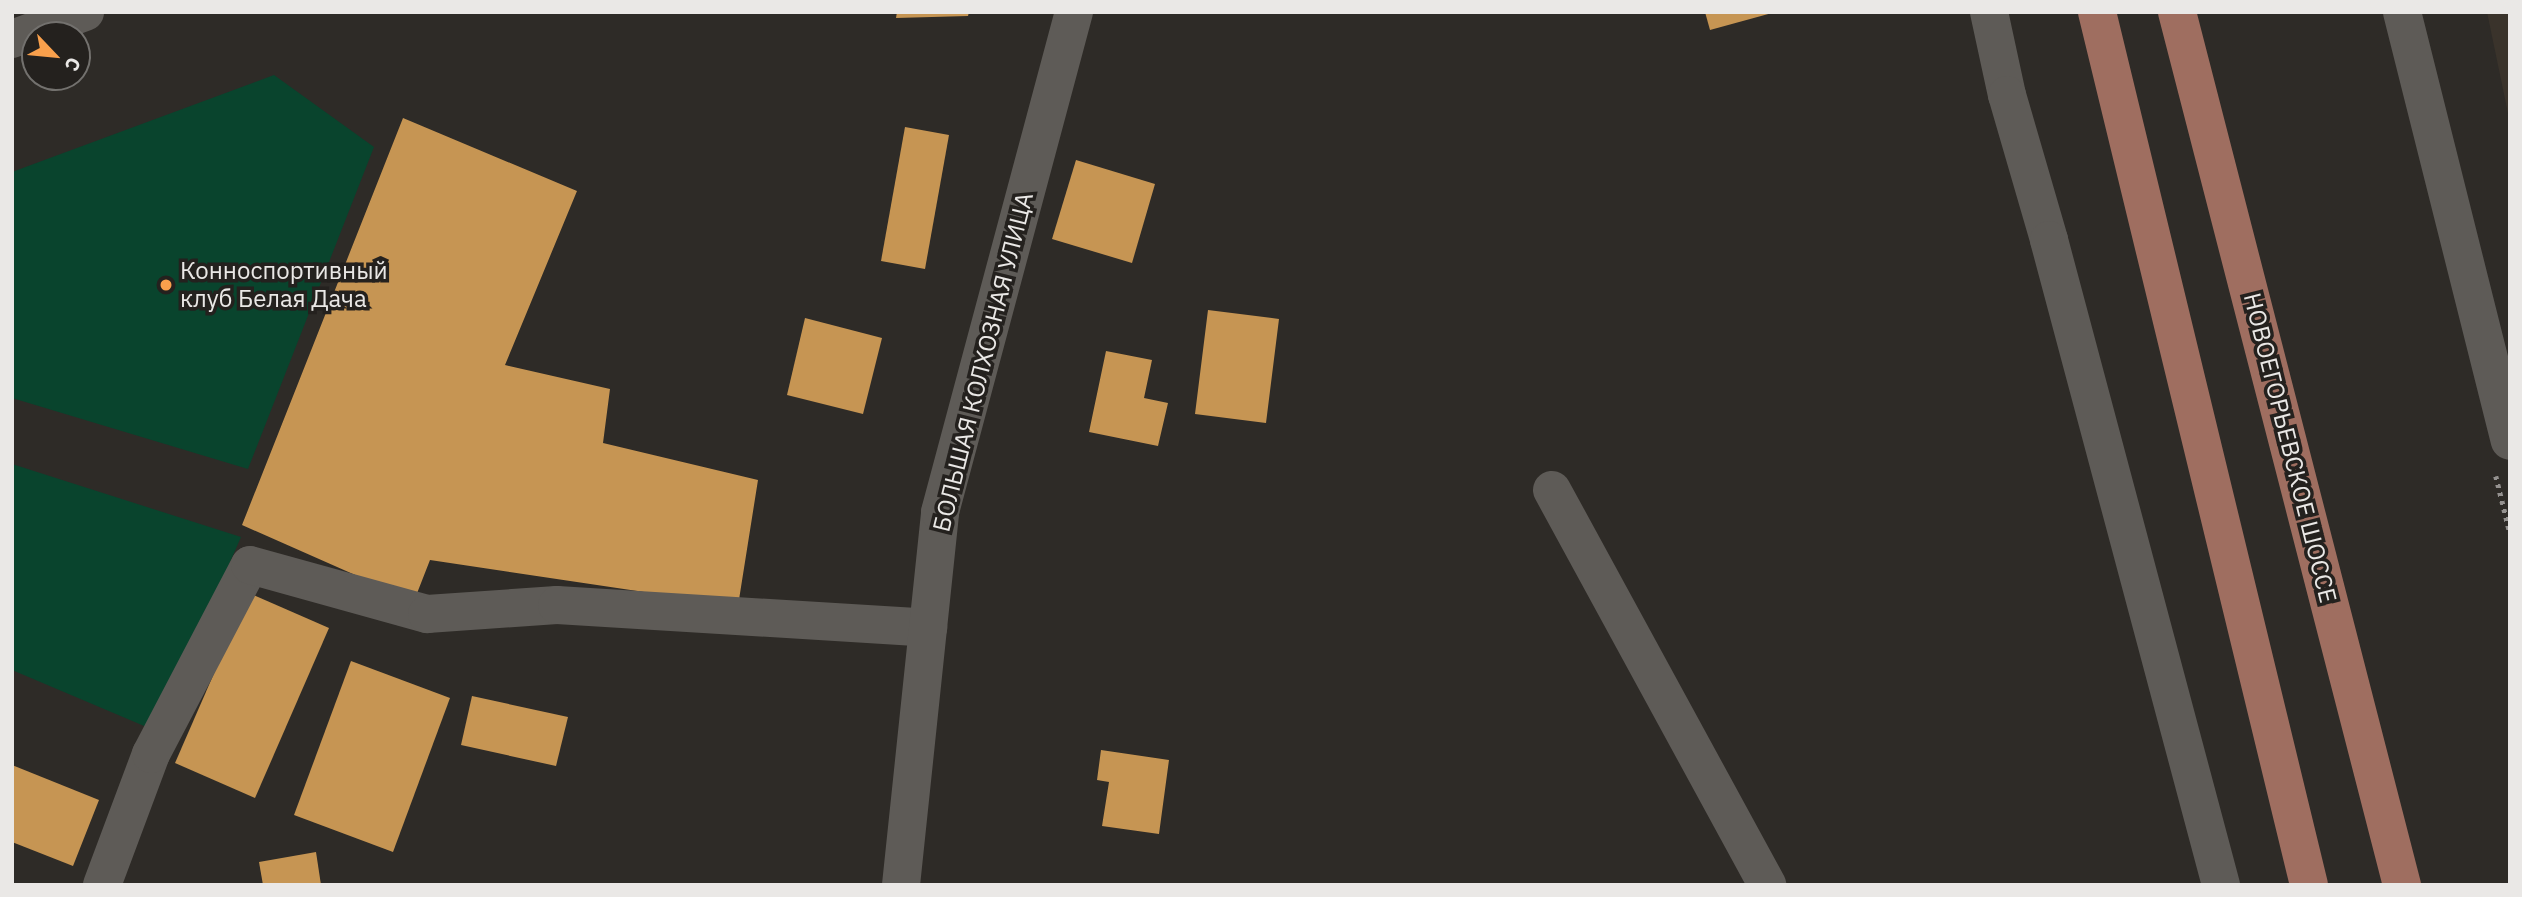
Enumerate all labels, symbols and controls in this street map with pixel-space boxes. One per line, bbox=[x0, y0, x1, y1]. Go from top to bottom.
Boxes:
north arrow bbox=[21, 21, 91, 91]
text: С bbox=[60, 54, 87, 75]
street label: БОЛЬШАЯ КОЛХОЗНАЯ УЛИЦА bbox=[927, 189, 1039, 535]
place label: Конноспортивный клуб Белая Дача bbox=[180, 257, 388, 313]
marker: Конноспортивный клуб Белая Дача bbox=[158, 277, 174, 293]
street label: НОВОЕГОРЬЕВСКОЕ ШОССЕ bbox=[2238, 290, 2342, 606]

